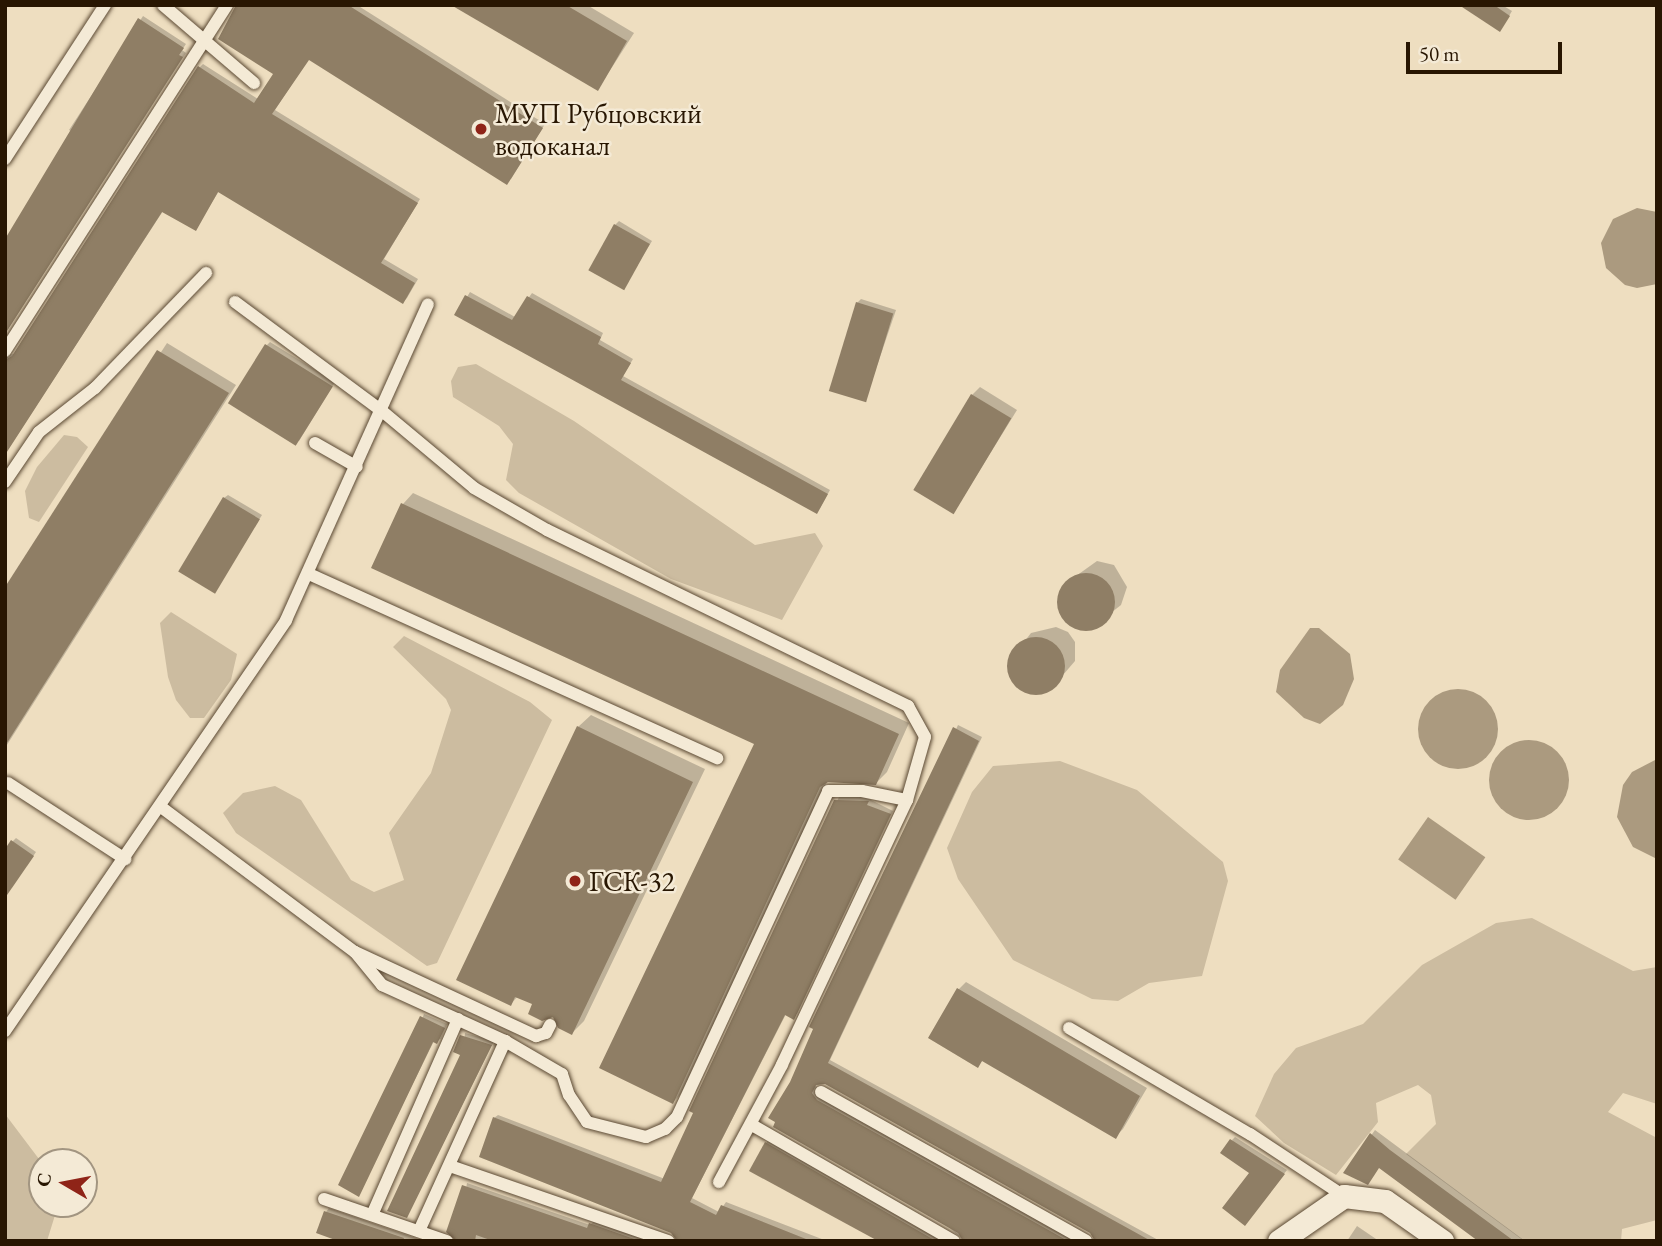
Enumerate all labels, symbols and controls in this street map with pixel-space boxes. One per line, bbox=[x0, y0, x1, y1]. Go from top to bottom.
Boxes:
scale bar bbox=[1410, 28, 1566, 72]
text: 50 m bbox=[1419, 40, 1460, 67]
place label: МУП Рубцовский водоканал bbox=[495, 96, 702, 162]
marker: МУП Рубцовский водоканал bbox=[473, 121, 489, 137]
place label: ГСК-32 bbox=[589, 864, 675, 898]
marker: ГСК-32 bbox=[567, 873, 583, 889]
north arrow bbox=[28, 1148, 98, 1218]
text: С bbox=[30, 1171, 57, 1188]

